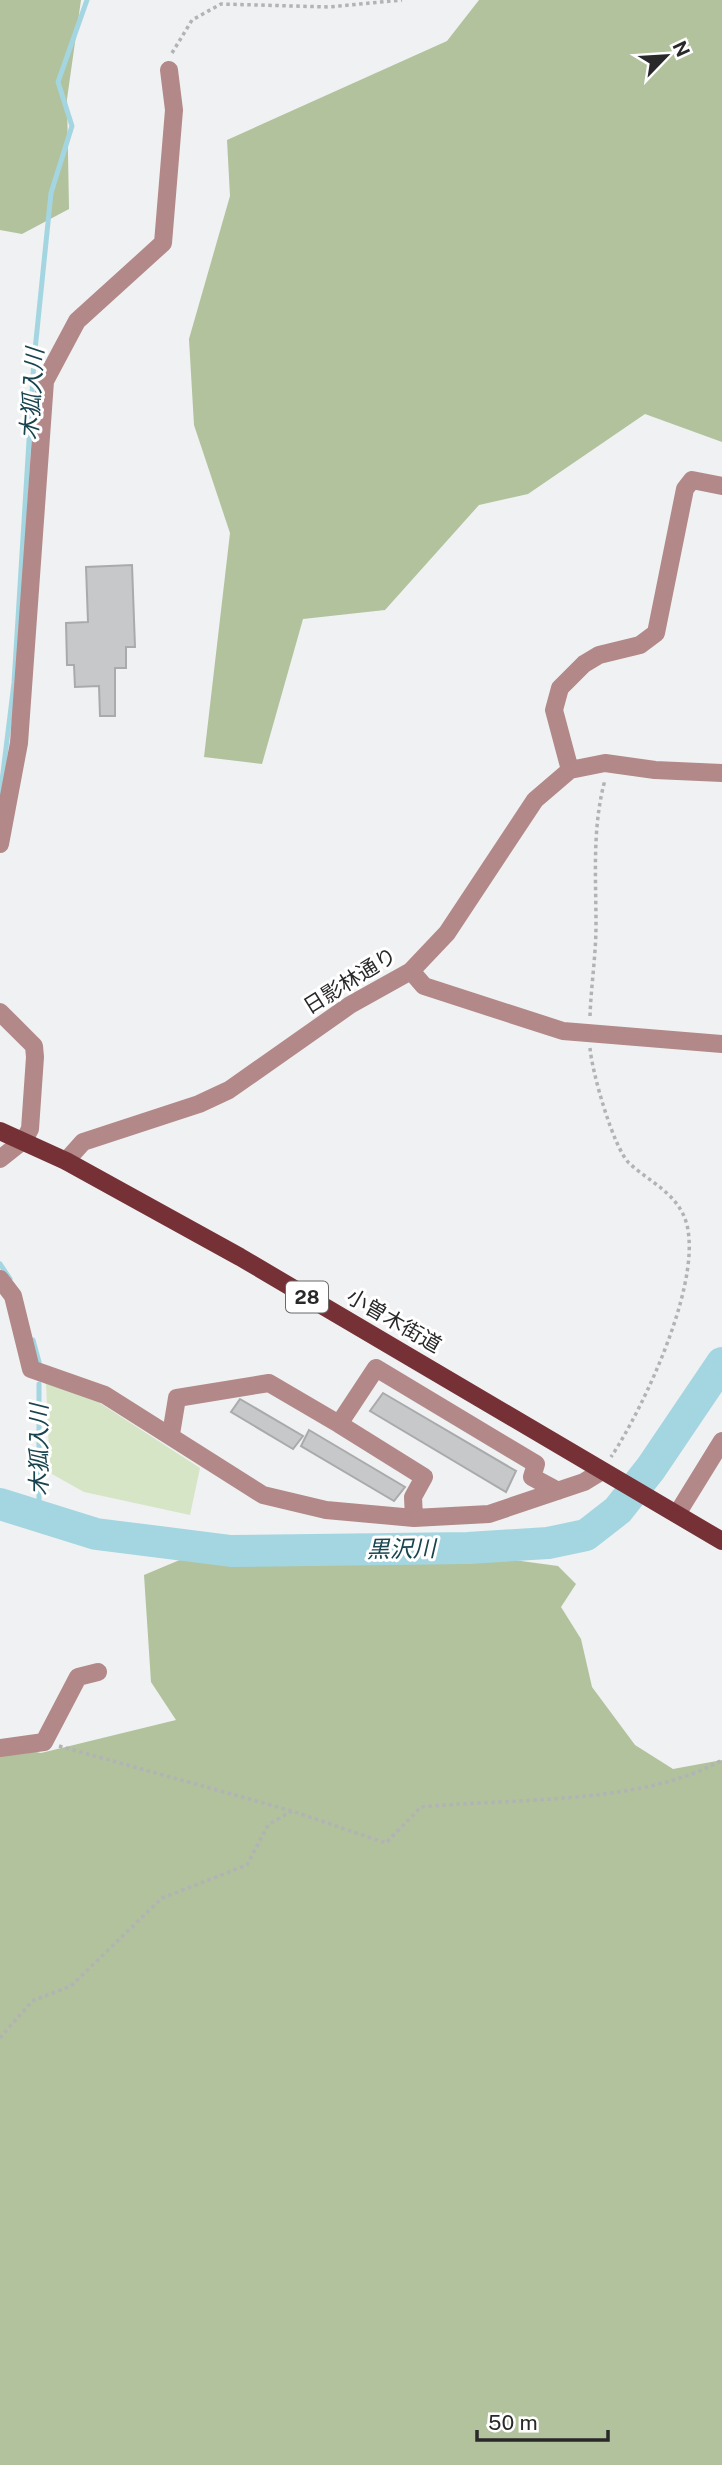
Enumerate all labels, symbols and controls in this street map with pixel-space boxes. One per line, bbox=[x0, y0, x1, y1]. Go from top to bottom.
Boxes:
north arrow bbox=[631, 21, 701, 91]
text: N bbox=[668, 37, 695, 60]
water label: 木狐入川 bbox=[15, 344, 48, 441]
street label: 日影林通り bbox=[299, 942, 401, 1019]
road number: 28 bbox=[286, 1282, 328, 1312]
street label: 小曽木街道 bbox=[343, 1283, 446, 1358]
water label: 木狐入川 bbox=[25, 1401, 52, 1496]
water label: 黒沢川 bbox=[366, 1534, 439, 1563]
scale bar bbox=[477, 2398, 608, 2442]
text: 50 m bbox=[488, 2410, 538, 2435]

